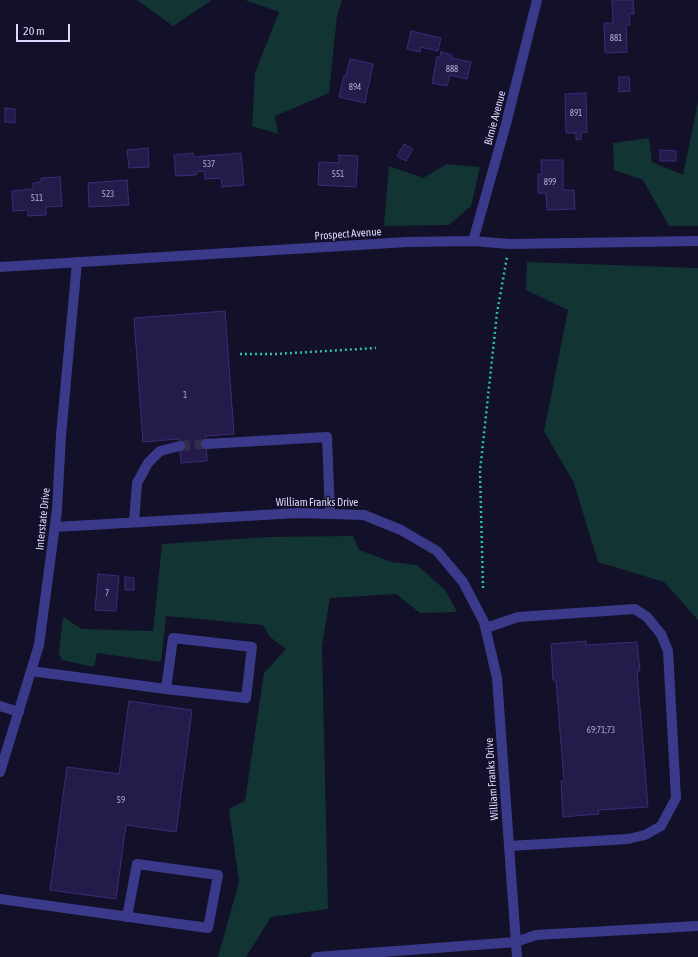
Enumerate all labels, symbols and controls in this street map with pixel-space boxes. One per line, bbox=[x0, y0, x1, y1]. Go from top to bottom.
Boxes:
scale bar bbox=[18, 16, 72, 42]
text: 20 m bbox=[23, 24, 45, 38]
house number: 881 bbox=[610, 33, 622, 43]
house number: 888 bbox=[446, 64, 458, 74]
house number: 894 bbox=[349, 82, 361, 92]
street label: Birnie Avenue bbox=[481, 89, 509, 147]
house number: 891 bbox=[570, 108, 582, 118]
house number: 537 bbox=[203, 159, 215, 169]
house number: 551 bbox=[332, 169, 344, 179]
house number: 899 bbox=[544, 177, 556, 187]
house number: 523 bbox=[102, 189, 114, 199]
house number: 511 bbox=[31, 193, 43, 203]
street label: Prospect Avenue bbox=[314, 225, 382, 243]
house number: 1 bbox=[183, 390, 187, 400]
street label: Interstate Drive bbox=[33, 487, 53, 551]
street label: William Franks Drive bbox=[276, 496, 358, 510]
house number: 7 bbox=[105, 588, 109, 598]
house number: 69;71;73 bbox=[587, 725, 615, 735]
street label: William Franks Drive bbox=[483, 737, 501, 821]
house number: 59 bbox=[117, 795, 125, 805]

